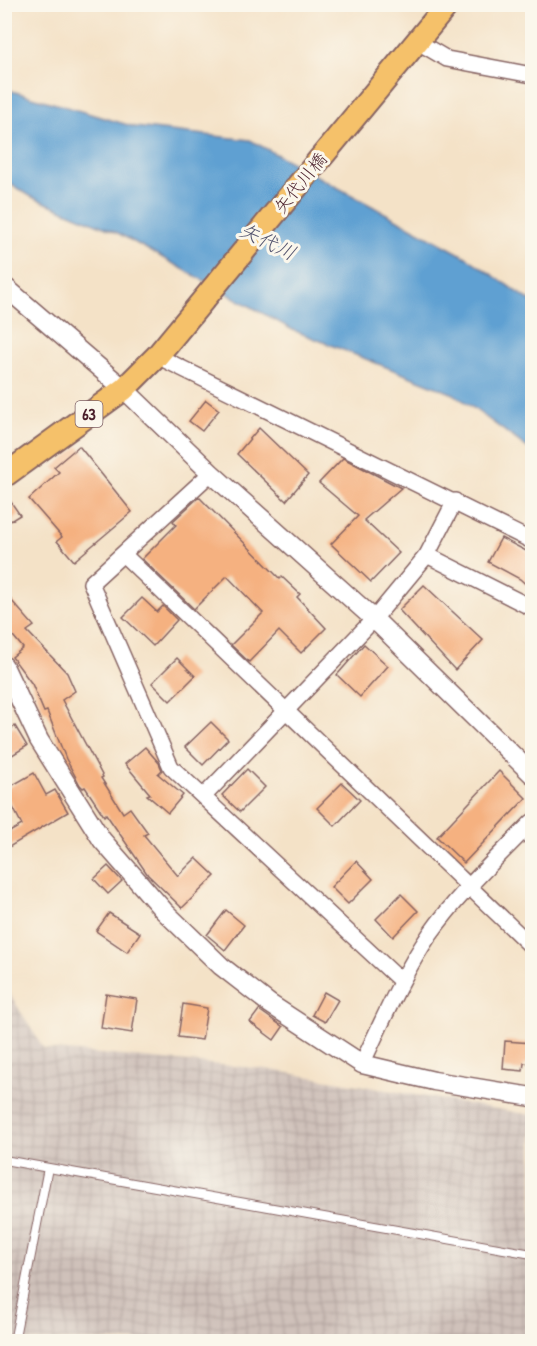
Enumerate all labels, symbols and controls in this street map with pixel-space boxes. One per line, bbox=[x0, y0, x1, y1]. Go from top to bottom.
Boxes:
street label: 矢代川橋 bbox=[268, 147, 332, 219]
water label: 矢代川 bbox=[235, 216, 301, 266]
road number: 63 bbox=[76, 401, 103, 427]

